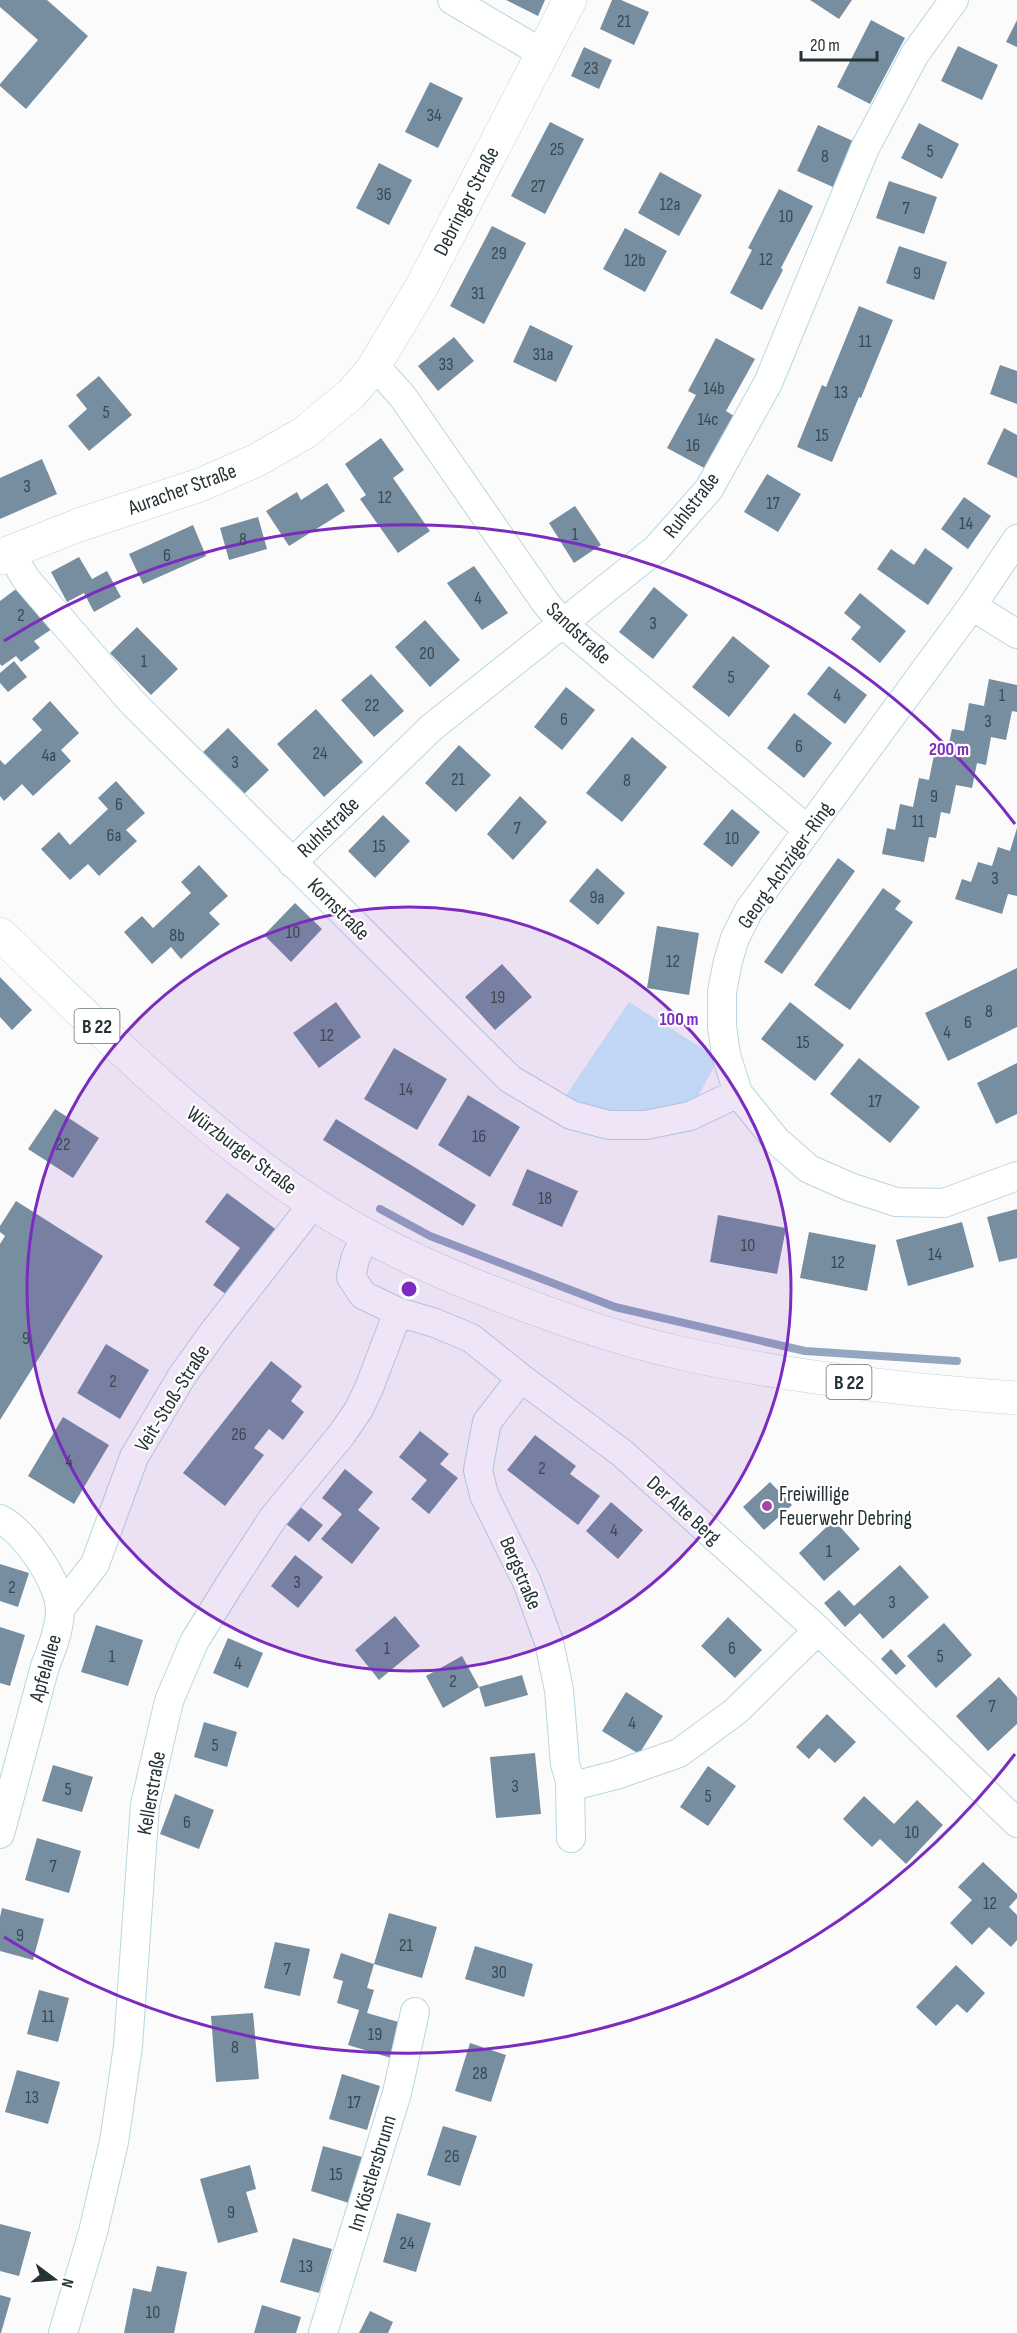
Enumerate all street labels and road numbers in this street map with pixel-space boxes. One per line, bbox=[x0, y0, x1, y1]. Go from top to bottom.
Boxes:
street label: Debringer Straße bbox=[428, 143, 505, 260]
street label: Auracher Straße bbox=[124, 458, 240, 521]
street label: Ruhlstraße bbox=[658, 468, 725, 543]
street label: Sandstraße bbox=[541, 597, 616, 670]
street label: Ruhlstraße bbox=[292, 792, 364, 863]
street label: Georg-Achziger-Ring bbox=[733, 797, 838, 933]
street label: Kornstraße bbox=[302, 873, 375, 946]
road number: B 22 bbox=[74, 1009, 120, 1043]
street label: Würzburger Straße bbox=[182, 1101, 302, 1200]
street label: Veit-Stoß-Straße bbox=[130, 1340, 215, 1457]
road number: B 22 bbox=[826, 1365, 872, 1399]
street label: Der Alte Berg bbox=[642, 1471, 726, 1550]
street label: Bergstraße bbox=[494, 1533, 547, 1613]
street label: Apfelallee bbox=[24, 1632, 67, 1706]
street label: Kellerstraße bbox=[132, 1749, 171, 1837]
street label: Im Köstlersbrunn bbox=[343, 2112, 402, 2234]

